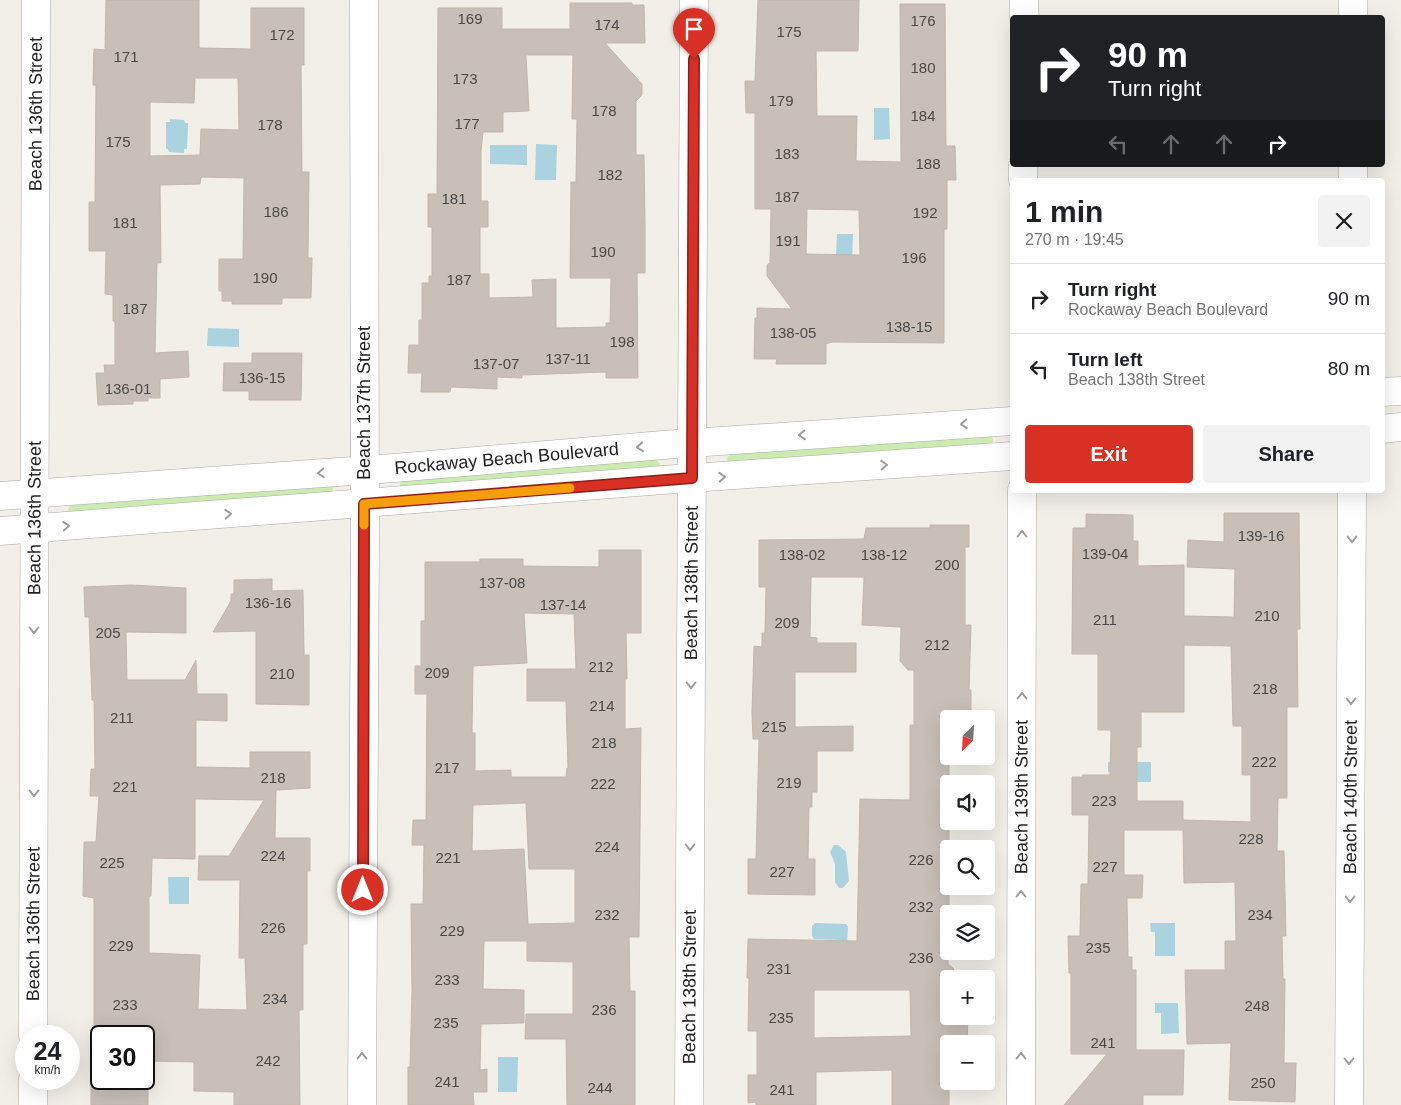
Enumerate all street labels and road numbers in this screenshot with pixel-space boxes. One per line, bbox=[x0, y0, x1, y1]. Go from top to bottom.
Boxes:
street label: Beach 136th Street bbox=[25, 37, 46, 191]
street label: Beach 137th Street bbox=[354, 326, 374, 480]
street label: Rockaway Beach Boulevard bbox=[394, 439, 620, 478]
street label: Beach 136th Street bbox=[24, 441, 45, 595]
street label: Beach 138th Street bbox=[681, 506, 702, 660]
street label: Beach 139th Street bbox=[1011, 720, 1032, 874]
street label: Beach 140th Street bbox=[1340, 720, 1361, 874]
street label: Beach 136th Street bbox=[23, 847, 44, 1001]
street label: Beach 138th Street bbox=[679, 910, 700, 1064]

